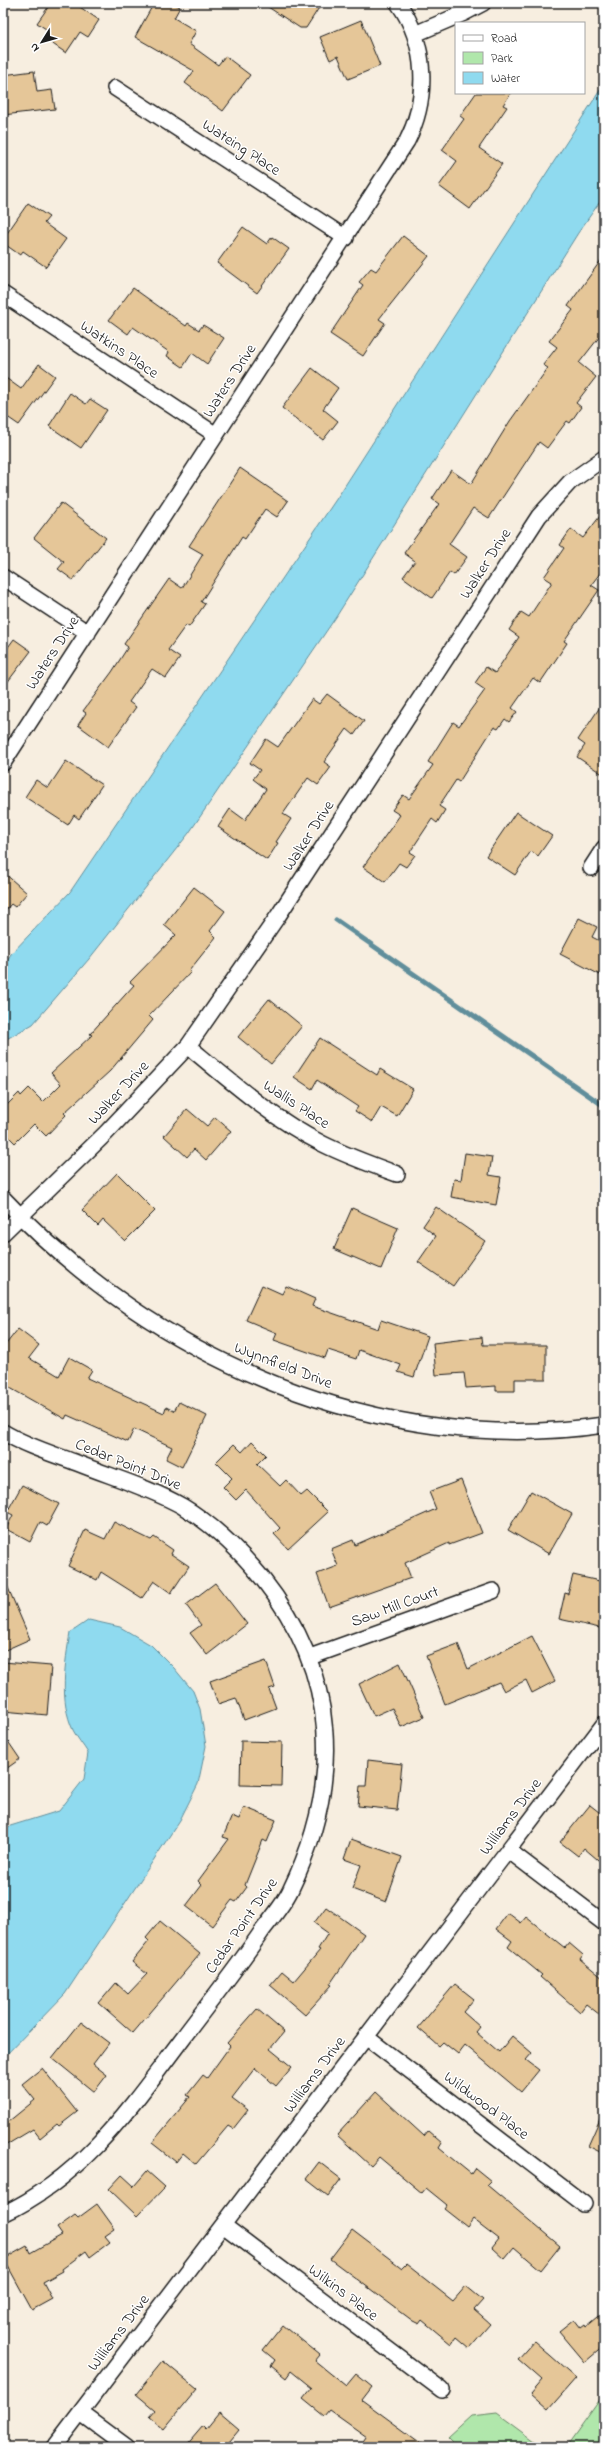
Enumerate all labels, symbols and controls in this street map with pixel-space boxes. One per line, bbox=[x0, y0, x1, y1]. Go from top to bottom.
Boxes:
north arrow bbox=[22, 22, 62, 62]
legend bbox=[455, 22, 585, 94]
text: Road bbox=[491, 30, 517, 48]
text: N bbox=[26, 40, 43, 55]
text: Park bbox=[491, 50, 513, 68]
text: Water bbox=[491, 70, 520, 88]
street label: Wateing Place bbox=[197, 114, 286, 183]
street label: Watkins Place bbox=[75, 315, 164, 386]
street label: Waters Drive bbox=[197, 339, 263, 423]
street label: Walker Drive bbox=[454, 523, 518, 604]
street label: Waters Drive bbox=[20, 611, 86, 695]
street label: Walker Drive bbox=[277, 795, 341, 876]
street label: Walker Drive bbox=[83, 1055, 156, 1131]
street label: Wallis Place bbox=[258, 1074, 335, 1136]
street label: Wynnfield Drive bbox=[230, 1336, 336, 1396]
street label: Cedar Point Drive bbox=[71, 1433, 186, 1498]
street label: Saw Mill Court bbox=[348, 1580, 443, 1634]
street label: Williams Drive bbox=[474, 1773, 548, 1861]
street label: Cedar Point Drive bbox=[200, 1872, 285, 1979]
street label: Williams Drive bbox=[278, 2031, 352, 2119]
street label: Wildwood Place bbox=[438, 2066, 534, 2147]
street label: Wilkins Place bbox=[303, 2259, 384, 2328]
street label: Williams Drive bbox=[82, 2289, 156, 2377]

